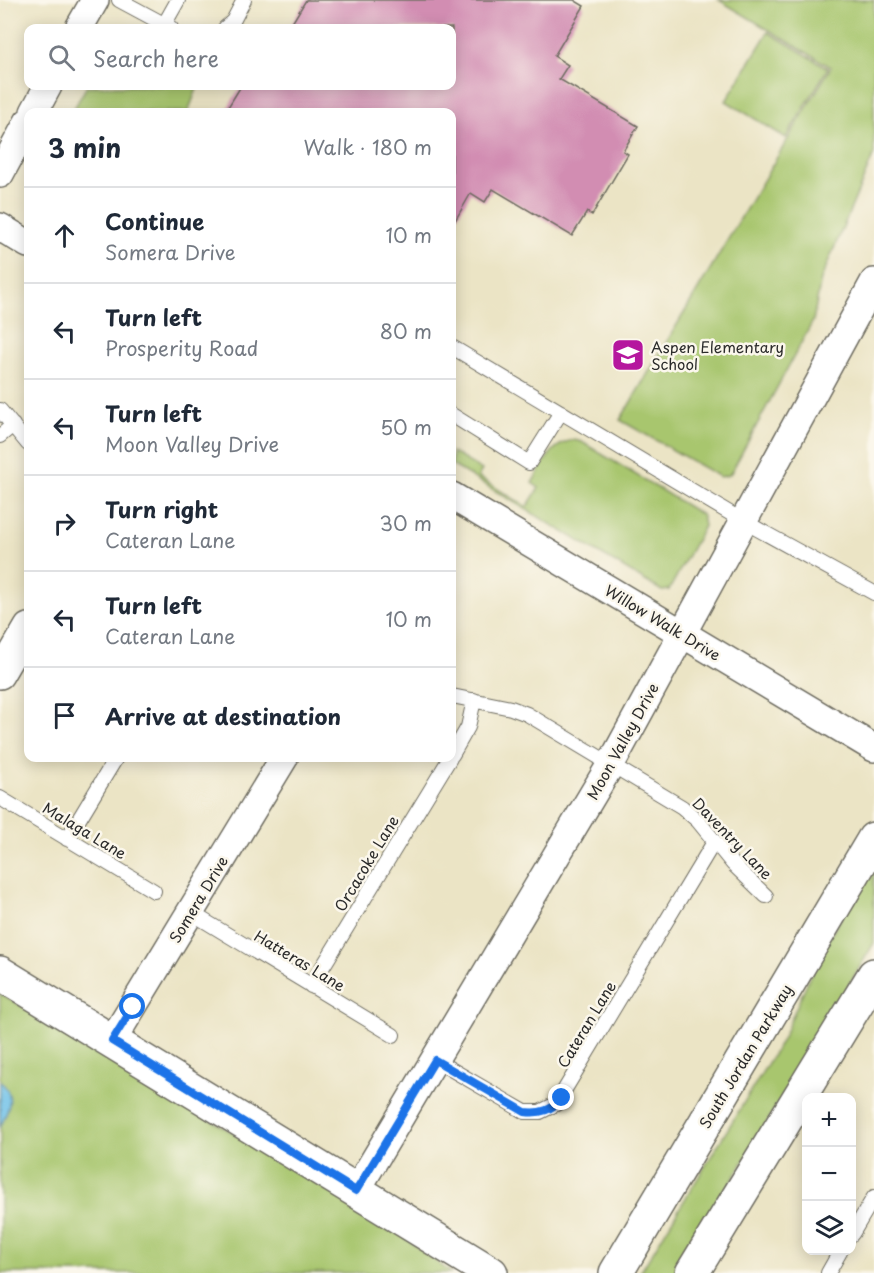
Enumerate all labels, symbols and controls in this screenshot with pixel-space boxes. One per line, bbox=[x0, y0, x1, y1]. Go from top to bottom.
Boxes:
search box bbox=[24, 24, 456, 90]
icon: search bbox=[45, 41, 78, 74]
text: Search here bbox=[93, 41, 219, 74]
text: 3 min bbox=[48, 128, 121, 167]
text: Walk · 180 m bbox=[304, 132, 432, 162]
text: Continue bbox=[105, 204, 204, 237]
icon: ahead bbox=[48, 219, 81, 252]
text: 10 m bbox=[385, 220, 432, 250]
text: Somera Drive bbox=[105, 237, 236, 267]
text: Turn left bbox=[105, 300, 202, 333]
icon: left bbox=[48, 315, 81, 348]
text: 80 m bbox=[380, 316, 432, 346]
text: Prosperity Road bbox=[105, 333, 258, 363]
place label: Aspen Elementary School bbox=[651, 335, 784, 375]
school or university icon: Aspen Elementary School bbox=[610, 337, 646, 373]
text: Turn left bbox=[105, 396, 202, 429]
icon: left bbox=[48, 411, 81, 444]
text: 50 m bbox=[380, 412, 432, 442]
text: Moon Valley Drive bbox=[105, 429, 279, 459]
text: Turn right bbox=[105, 492, 218, 525]
icon: right bbox=[48, 507, 81, 540]
text: 30 m bbox=[379, 508, 432, 538]
text: Cateran Lane bbox=[105, 525, 235, 555]
street label: Willow Walk Drive bbox=[601, 578, 725, 666]
text: Turn left bbox=[105, 588, 202, 621]
icon: left bbox=[48, 603, 81, 636]
text: 10 m bbox=[385, 604, 432, 634]
text: Cateran Lane bbox=[105, 621, 235, 651]
street label: Moon Valley Drive bbox=[580, 678, 664, 804]
icon: arrive bbox=[48, 699, 81, 732]
text: Arrive at destination bbox=[105, 699, 341, 732]
street label: Daventry Lane bbox=[688, 792, 778, 884]
street label: Malaga Lane bbox=[39, 796, 131, 864]
street label: Orcacoke Lane bbox=[328, 810, 404, 916]
street label: Somera Drive bbox=[163, 851, 233, 947]
street label: Hatteras Lane bbox=[250, 924, 350, 996]
street label: Cateran Lane bbox=[551, 976, 621, 1072]
street label: South Jordan Parkway bbox=[693, 980, 797, 1132]
route start bbox=[119, 993, 145, 1019]
route end bbox=[548, 1084, 574, 1110]
map controls bbox=[802, 1093, 856, 1255]
button: + bbox=[802, 1093, 856, 1147]
button: − bbox=[802, 1147, 856, 1201]
button: layers bbox=[802, 1201, 856, 1255]

